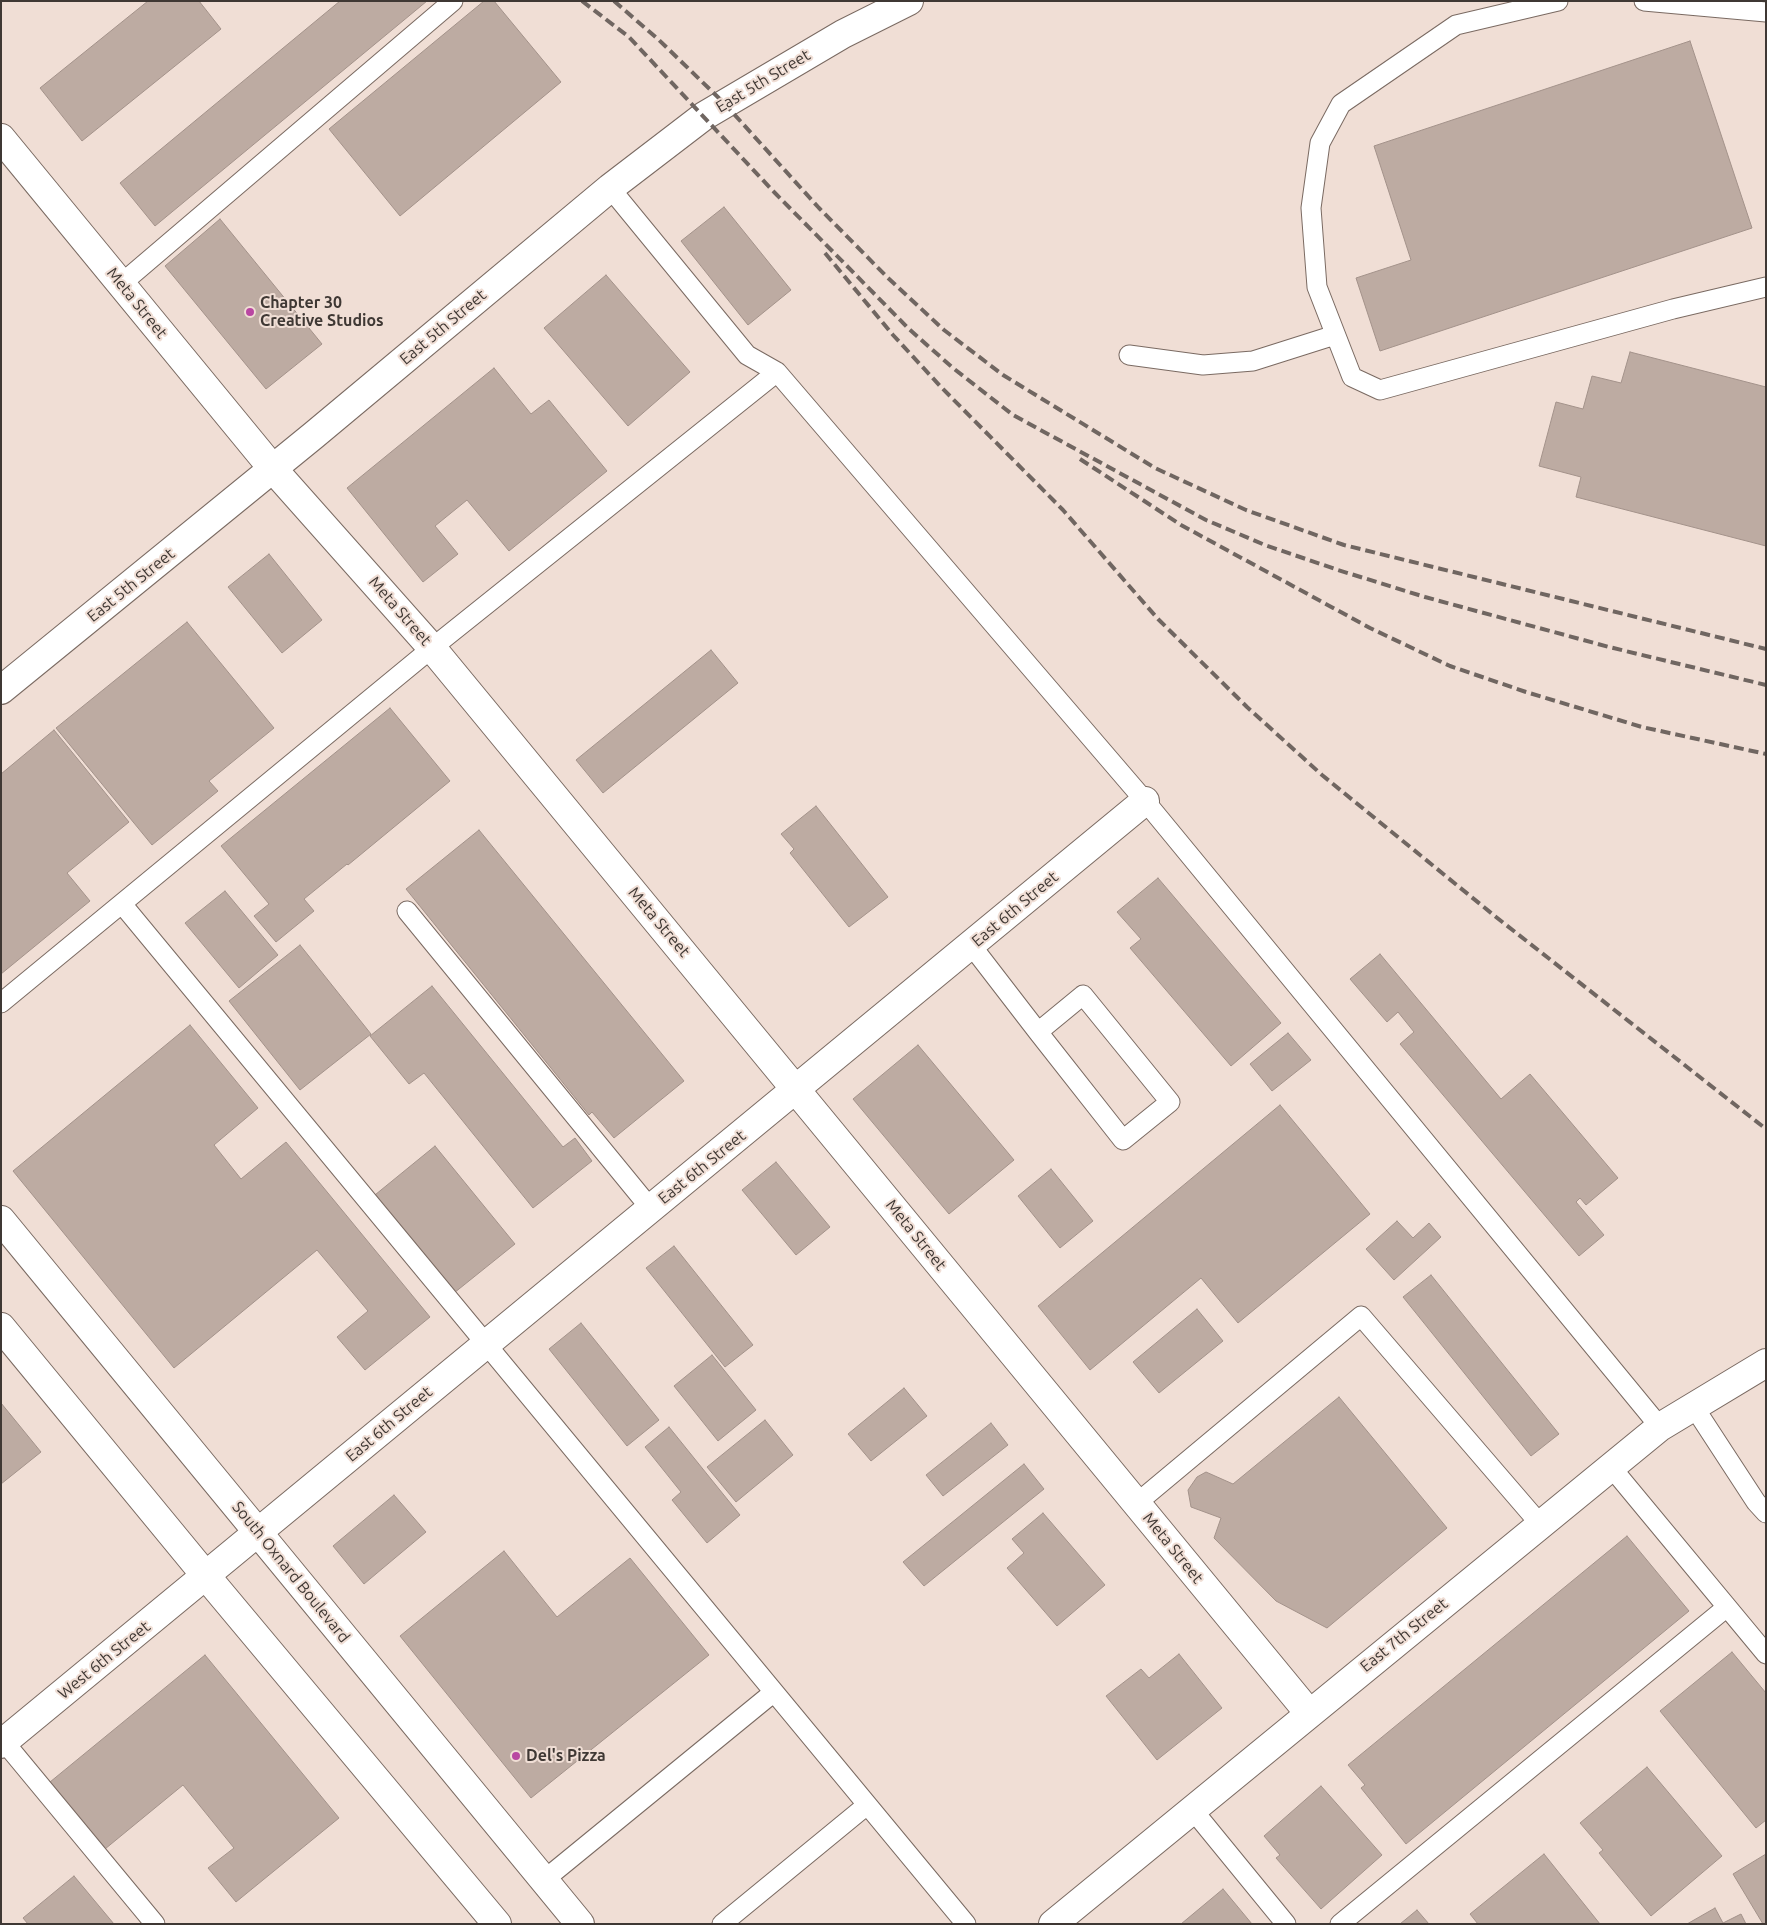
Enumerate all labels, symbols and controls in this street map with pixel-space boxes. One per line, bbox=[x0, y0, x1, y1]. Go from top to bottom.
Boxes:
street label: East 5th Street bbox=[712, 45, 814, 117]
street label: Meta Street bbox=[103, 264, 171, 342]
street label: East 5th Street bbox=[396, 285, 490, 369]
place label: Chapter 30 Creative Studios bbox=[260, 293, 384, 331]
marker: Chapter 30 Creative Studios bbox=[244, 306, 256, 318]
street label: East 5th Street bbox=[83, 544, 179, 626]
street label: Meta Street bbox=[365, 572, 435, 650]
street label: East 6th Street bbox=[968, 867, 1062, 951]
street label: Meta Street bbox=[624, 883, 694, 961]
street label: East 6th Street bbox=[654, 1126, 750, 1208]
street label: Meta Street bbox=[882, 1196, 950, 1274]
street label: East 6th Street bbox=[342, 1382, 436, 1466]
street label: South Oxnard Boulevard bbox=[228, 1498, 354, 1646]
street label: Meta Street bbox=[1139, 1509, 1207, 1587]
street label: East 7th Street bbox=[1356, 1594, 1452, 1676]
street label: West 6th Street bbox=[54, 1617, 154, 1703]
place label: Del's Pizza bbox=[526, 1746, 606, 1766]
marker: Del's Pizza bbox=[510, 1750, 522, 1762]

